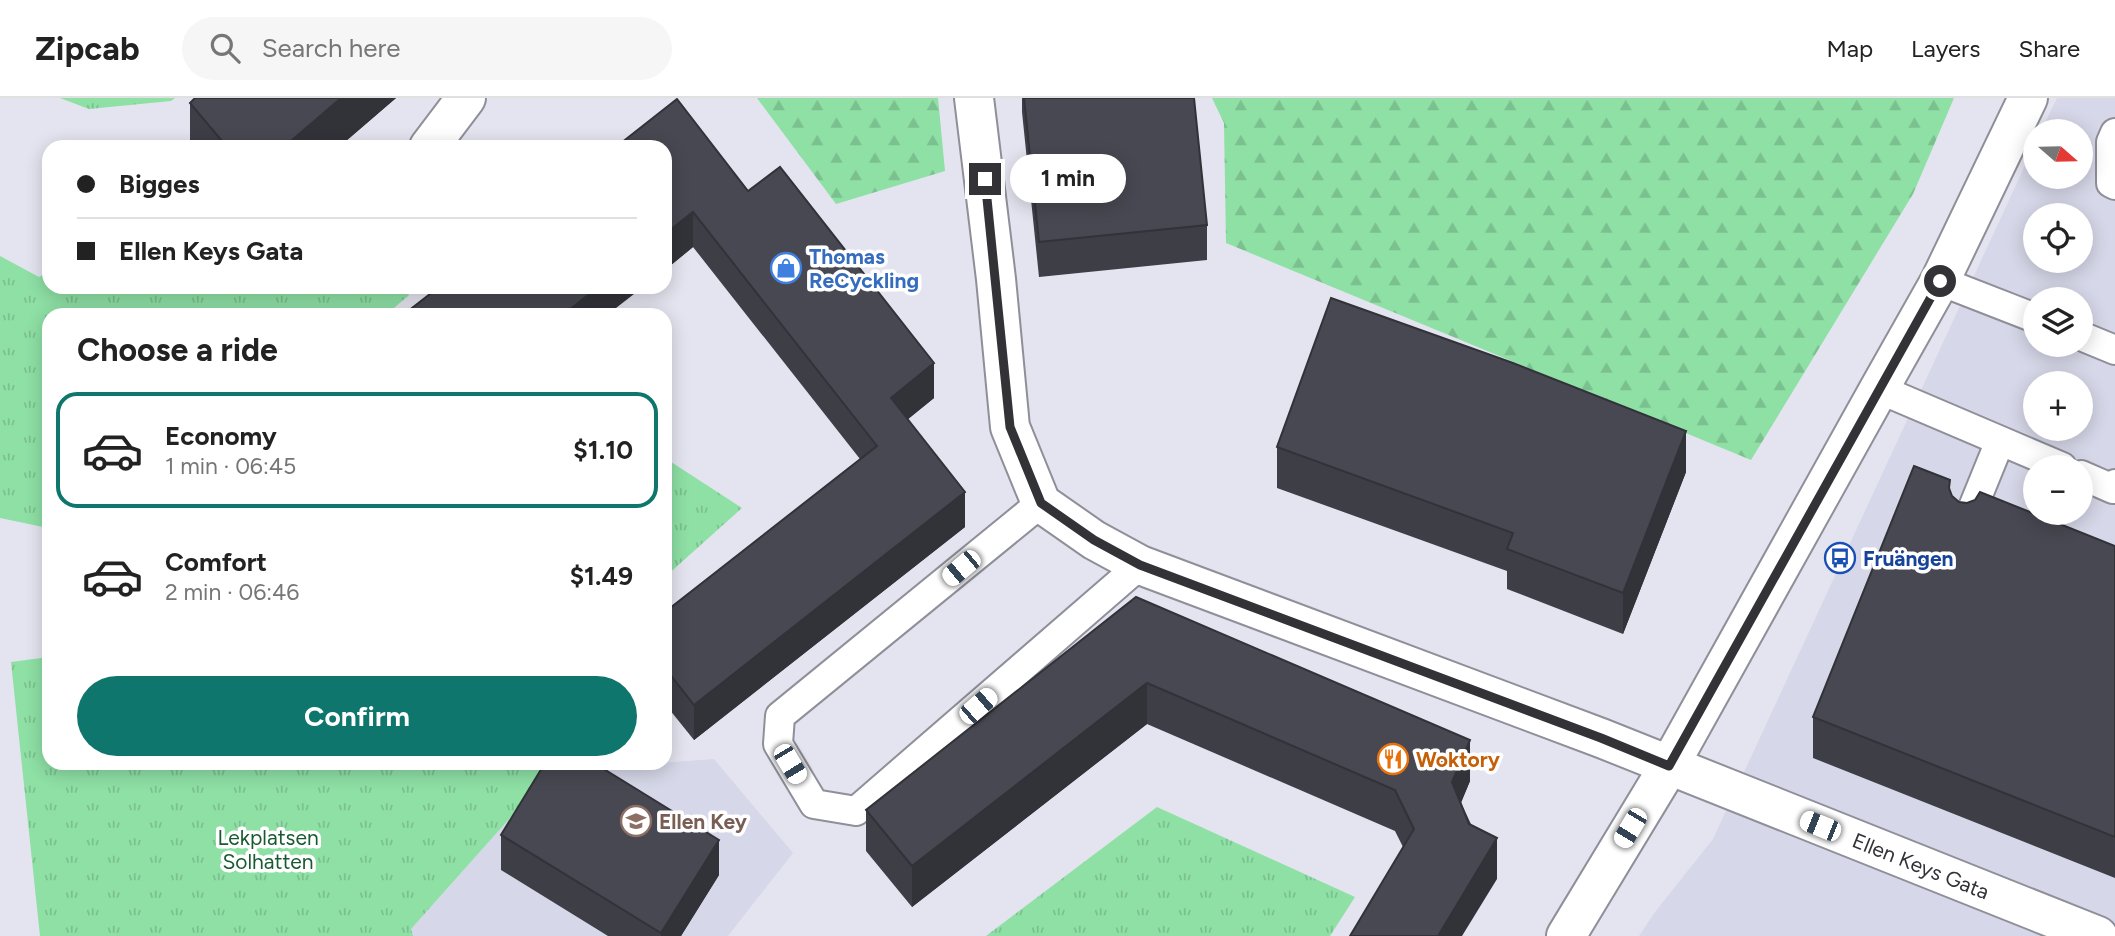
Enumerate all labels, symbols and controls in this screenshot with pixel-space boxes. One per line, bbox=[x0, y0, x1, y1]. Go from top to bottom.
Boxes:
search box bbox=[182, 17, 672, 80]
text: Zipcab bbox=[35, 29, 140, 68]
icon: search bbox=[206, 29, 244, 67]
text: Search here bbox=[262, 32, 401, 64]
text: Map bbox=[1826, 34, 1873, 63]
text: Layers bbox=[1911, 34, 1980, 63]
text: Share bbox=[2018, 34, 2080, 63]
north arrow bbox=[2023, 119, 2093, 189]
map controls bbox=[2023, 119, 2093, 525]
callout: 1 min bbox=[1010, 154, 1125, 204]
route end bbox=[969, 163, 1001, 195]
text: 1 min bbox=[1041, 164, 1095, 192]
text: Bigges bbox=[119, 168, 200, 200]
button: locate bbox=[2023, 203, 2093, 273]
text: Ellen Keys Gata bbox=[119, 235, 303, 267]
place label: Thomas ReCyckling bbox=[809, 244, 919, 293]
shop icon: Thomas ReCyckling bbox=[769, 251, 803, 285]
route start bbox=[1924, 265, 1956, 297]
button: layers bbox=[2023, 287, 2093, 357]
text: Choose a ride bbox=[77, 331, 278, 369]
button: + bbox=[2023, 371, 2093, 441]
icon: car bbox=[81, 419, 144, 482]
text: Economy bbox=[165, 420, 277, 452]
text: $1.10 bbox=[573, 434, 633, 466]
text: 1 min · 06:45 bbox=[165, 452, 296, 480]
button: − bbox=[2023, 455, 2093, 525]
bus stop icon: Fruängen bbox=[1823, 541, 1857, 575]
icon: car bbox=[81, 545, 144, 608]
text: Comfort bbox=[165, 546, 267, 578]
car bbox=[939, 546, 984, 590]
place label: Fruängen bbox=[1863, 546, 1954, 571]
text: $1.49 bbox=[570, 560, 633, 592]
text: 2 min · 06:46 bbox=[165, 578, 299, 606]
button: Confirm bbox=[77, 676, 637, 756]
car bbox=[956, 684, 1001, 728]
car bbox=[771, 741, 810, 787]
restaurant icon: Woktory bbox=[1376, 742, 1410, 776]
place label: Woktory bbox=[1416, 747, 1501, 772]
school or university icon: Ellen Key bbox=[619, 804, 653, 838]
car bbox=[1611, 805, 1650, 851]
car bbox=[1797, 808, 1844, 844]
place label: Ellen Key bbox=[659, 809, 748, 834]
park label: Lekplatsen Solhatten bbox=[217, 825, 319, 874]
street label: Ellen Keys Gata bbox=[1849, 827, 1993, 904]

